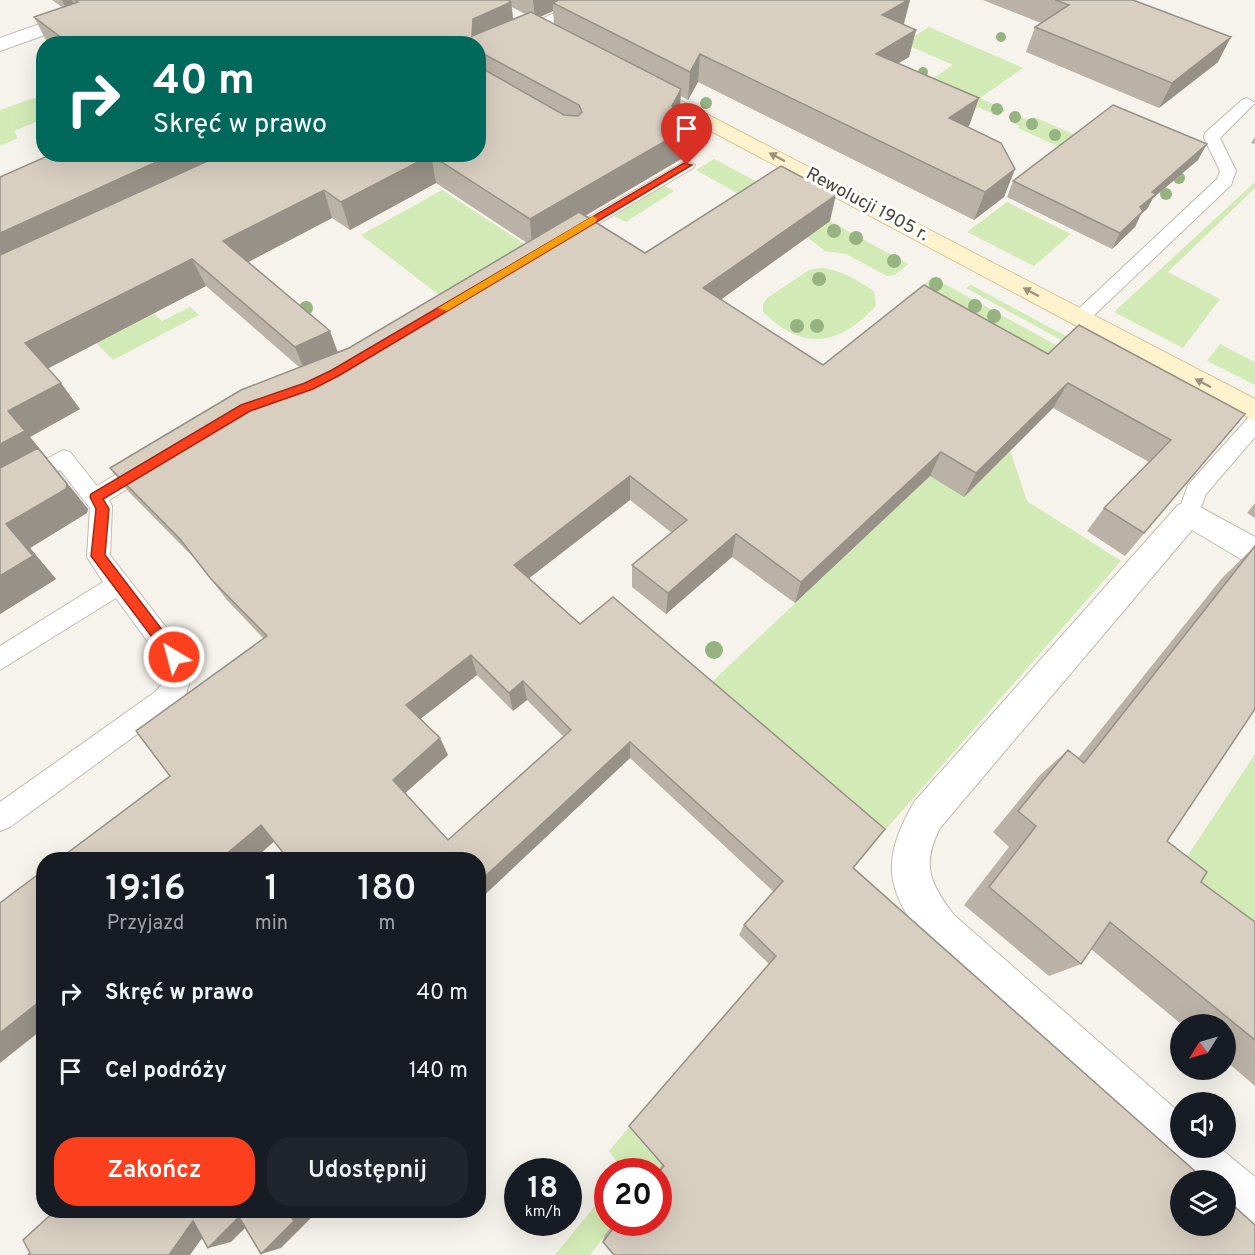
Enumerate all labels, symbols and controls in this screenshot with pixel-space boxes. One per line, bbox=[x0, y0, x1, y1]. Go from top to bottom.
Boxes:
text: 40 m bbox=[153, 56, 255, 109]
icon: right bbox=[54, 60, 132, 138]
pin bbox=[661, 103, 712, 165]
text: Skręć w prawo bbox=[153, 108, 327, 142]
icon: arrive bbox=[670, 112, 703, 145]
one-way arrow bbox=[768, 152, 785, 162]
street label: Rewolucji 1905 r. bbox=[802, 163, 932, 247]
one-way arrow bbox=[1022, 287, 1039, 297]
one-way arrow bbox=[1195, 378, 1212, 388]
position arrow bbox=[142, 625, 206, 689]
text: 19:16 bbox=[105, 867, 186, 913]
text: 1 bbox=[264, 867, 279, 913]
text: 180 bbox=[357, 867, 417, 913]
text: Przyjazd bbox=[107, 911, 184, 937]
text: min bbox=[255, 911, 288, 937]
text: m bbox=[379, 911, 396, 937]
icon: right bbox=[54, 977, 87, 1010]
text: Skręć w prawo bbox=[105, 980, 254, 1007]
text: 40 m bbox=[416, 980, 468, 1007]
north arrow bbox=[1170, 1014, 1236, 1080]
map controls bbox=[1170, 1014, 1236, 1236]
icon: arrive bbox=[54, 1055, 87, 1088]
text: Cel podróży bbox=[105, 1058, 227, 1085]
text: 140 m bbox=[409, 1058, 468, 1085]
button: sound bbox=[1170, 1092, 1236, 1158]
button: Zakończ bbox=[54, 1137, 255, 1206]
button: Udostępnij bbox=[267, 1137, 468, 1206]
speed limit sign: 20 bbox=[594, 1158, 672, 1236]
button: layers bbox=[1170, 1170, 1236, 1236]
text: 18 bbox=[528, 1171, 558, 1208]
text: km/h bbox=[525, 1203, 561, 1222]

